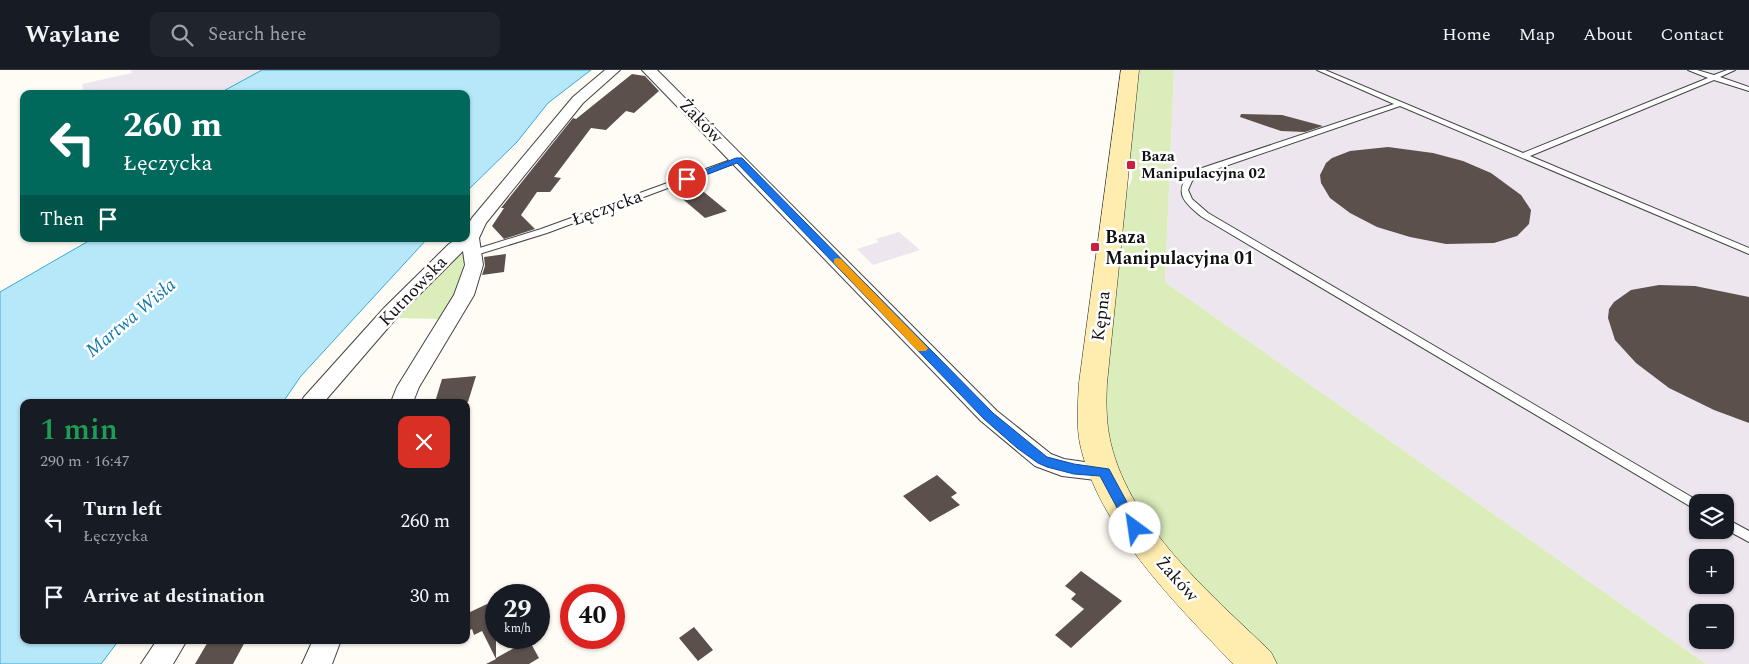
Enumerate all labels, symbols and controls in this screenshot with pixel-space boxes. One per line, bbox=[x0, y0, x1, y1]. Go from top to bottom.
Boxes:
search box bbox=[150, 12, 500, 57]
text: Waylane bbox=[25, 17, 120, 53]
text: Search here bbox=[208, 20, 306, 49]
icon: search bbox=[168, 21, 196, 49]
text: Home bbox=[1442, 21, 1491, 48]
text: Map bbox=[1519, 21, 1555, 48]
text: About bbox=[1583, 21, 1633, 48]
text: Contact bbox=[1661, 21, 1724, 48]
street label: Żaków bbox=[673, 92, 730, 150]
text: 260 m bbox=[123, 99, 222, 152]
icon: left bbox=[40, 110, 105, 175]
place label: Baza Manipulacyjna 02 bbox=[1141, 145, 1265, 185]
text: Łęczycka bbox=[123, 147, 213, 180]
pin bbox=[666, 158, 708, 200]
marker: Baza Manipulacyjna 02 bbox=[1125, 159, 1137, 171]
icon: arrive bbox=[673, 165, 701, 193]
street label: Łęczycka bbox=[568, 183, 646, 233]
text: Then bbox=[40, 205, 84, 234]
icon: arrive bbox=[94, 205, 122, 233]
place label: Baza Manipulacyjna 01 bbox=[1105, 224, 1254, 272]
marker: Baza Manipulacyjna 01 bbox=[1089, 241, 1101, 253]
street label: Kutnowska bbox=[372, 249, 454, 332]
water label: Martwa Wisła bbox=[79, 271, 183, 365]
street label: Kępna bbox=[1085, 289, 1118, 343]
text: 1 min bbox=[40, 407, 118, 453]
button: close bbox=[398, 416, 450, 468]
text: 290 m · 16:47 bbox=[40, 449, 130, 473]
map controls bbox=[1689, 494, 1734, 649]
button: layers bbox=[1689, 494, 1734, 539]
text: Turn left bbox=[83, 495, 162, 524]
position arrow bbox=[1108, 501, 1160, 553]
text: 260 m bbox=[400, 507, 450, 536]
icon: left bbox=[40, 508, 68, 536]
text: Łęczycka bbox=[83, 524, 148, 548]
button: + bbox=[1689, 549, 1734, 594]
street label: Żaków bbox=[1149, 550, 1205, 608]
text: Arrive at destination bbox=[83, 582, 265, 611]
text: 30 m bbox=[410, 582, 450, 611]
icon: arrive bbox=[40, 583, 68, 611]
speed limit sign: 40 bbox=[560, 584, 625, 649]
text: 29 bbox=[503, 591, 532, 629]
button: − bbox=[1689, 604, 1734, 649]
text: km/h bbox=[504, 619, 531, 638]

